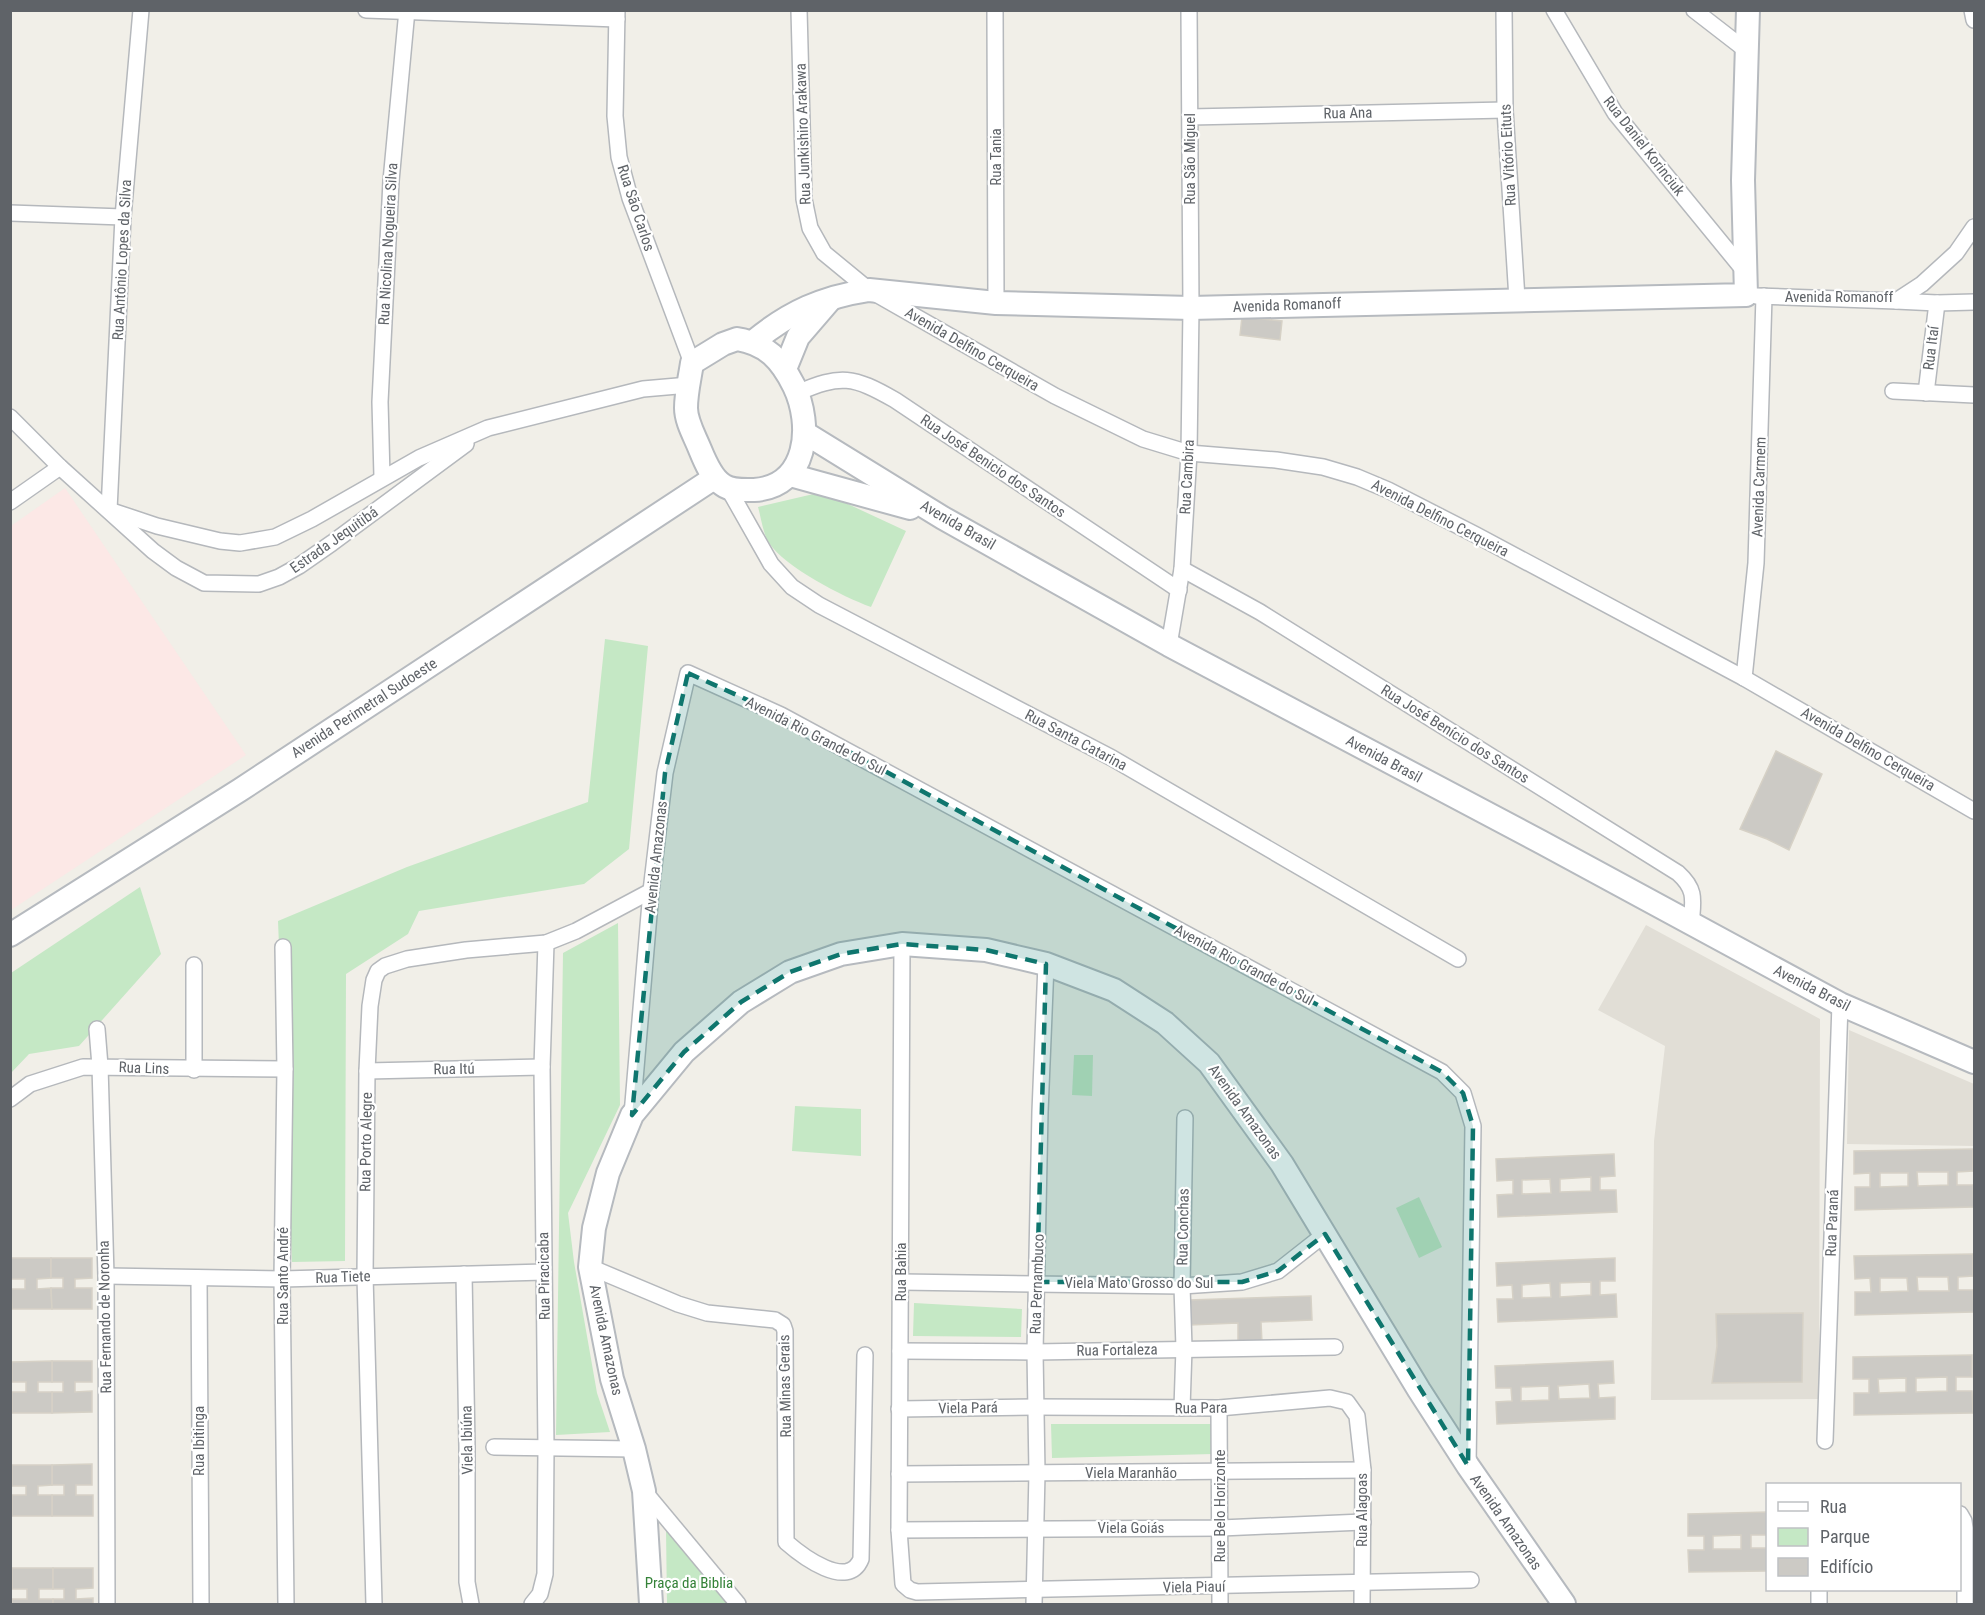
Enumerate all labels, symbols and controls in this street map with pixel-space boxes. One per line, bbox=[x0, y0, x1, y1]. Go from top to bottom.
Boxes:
street label: Rua Junkishiro Arakawa bbox=[792, 63, 814, 205]
street label: Rua Daniel Korinciuk bbox=[1600, 93, 1689, 200]
street label: Rua Vitório Eituts bbox=[1496, 103, 1520, 207]
street label: Rua Ana bbox=[1323, 104, 1373, 122]
street label: Rua São Miguel bbox=[1181, 113, 1199, 205]
street label: Rua Tania bbox=[987, 128, 1005, 186]
street label: Rua Nicolina Nogueira Silva bbox=[375, 162, 401, 326]
street label: Rua São Carlos bbox=[614, 162, 658, 254]
street label: Rua Antônio Lopes da Silva bbox=[109, 179, 135, 341]
street label: Avenida Romanoff bbox=[1785, 288, 1894, 306]
street label: Avenida Romanoff bbox=[1232, 294, 1342, 316]
street label: Avenida Delfino Cerqueira bbox=[902, 303, 1042, 395]
street label: Rua Itaí bbox=[1919, 323, 1943, 371]
street label: Rua José Benicio dos Santos bbox=[917, 411, 1069, 521]
street label: Avenida Carmem bbox=[1748, 437, 1770, 537]
street label: Rua Cambira bbox=[1176, 439, 1198, 515]
street label: Avenida Delfino Cerqueira bbox=[1368, 476, 1512, 560]
street label: Avenida Brasil bbox=[917, 496, 999, 554]
street label: Estrada Jequitibá bbox=[287, 503, 381, 577]
street label: Avenida Perimetral Sudoeste bbox=[288, 654, 440, 762]
street label: Rua José Benício dos Santos bbox=[1378, 681, 1533, 787]
street label: Avenida Rio Grande do Sul bbox=[743, 693, 889, 779]
street label: Avenida Delfino Cerqueira bbox=[1798, 703, 1938, 795]
street label: Rua Santa Catarina bbox=[1022, 706, 1130, 774]
street label: Avenida Brasil bbox=[1343, 731, 1425, 787]
street label: Avenida Amazonas bbox=[641, 800, 671, 914]
street label: Avenida Rio Grande do Sul bbox=[1171, 921, 1317, 1009]
street label: Avenida Brasil bbox=[1771, 961, 1853, 1015]
street label: Rua Lins bbox=[118, 1058, 170, 1078]
street label: Rua Itú bbox=[433, 1060, 475, 1078]
street label: Avenida Amazonas bbox=[1205, 1061, 1286, 1163]
street label: Rua Porto Alegre bbox=[356, 1092, 376, 1192]
street label: Rua Conchas bbox=[1173, 1188, 1193, 1266]
street label: Rua Paraná bbox=[1822, 1189, 1842, 1257]
street label: Rua Santo André bbox=[274, 1227, 292, 1325]
street label: Rua Piracicaba bbox=[534, 1232, 554, 1320]
street label: Rua Pernambuco bbox=[1026, 1233, 1048, 1335]
street label: Rua Fernando de Noronha bbox=[95, 1240, 115, 1394]
street label: Rua Bahia bbox=[892, 1242, 910, 1302]
street label: Rua Tiete bbox=[315, 1267, 371, 1287]
street label: Viela Mato Grosso do Sul bbox=[1064, 1274, 1214, 1292]
street label: Avenida Amazonas bbox=[585, 1283, 627, 1397]
street label: Rua Minas Gerais bbox=[775, 1334, 795, 1438]
street label: Rua Fortaleza bbox=[1076, 1340, 1158, 1360]
street label: Viela Pará bbox=[938, 1398, 998, 1418]
street label: Rua Para bbox=[1174, 1399, 1228, 1417]
street label: Viela Ibiúna bbox=[457, 1405, 477, 1475]
street label: Rua Ibitinga bbox=[190, 1406, 208, 1476]
street label: Rue Belo Horizonte bbox=[1211, 1450, 1229, 1562]
street label: Viela Maranhão bbox=[1085, 1464, 1177, 1482]
street label: Avenida Amazonas bbox=[1466, 1471, 1546, 1573]
street label: Rua Alagoas bbox=[1353, 1473, 1371, 1547]
legend bbox=[1766, 1483, 1961, 1591]
text: Rua bbox=[1820, 1496, 1847, 1517]
street label: Viela Goiás bbox=[1098, 1519, 1165, 1537]
text: Parque bbox=[1820, 1526, 1870, 1547]
text: Edifício bbox=[1820, 1556, 1873, 1577]
park label: Praça da Biblia bbox=[645, 1574, 733, 1592]
street label: Viela Piauí bbox=[1163, 1577, 1227, 1597]

